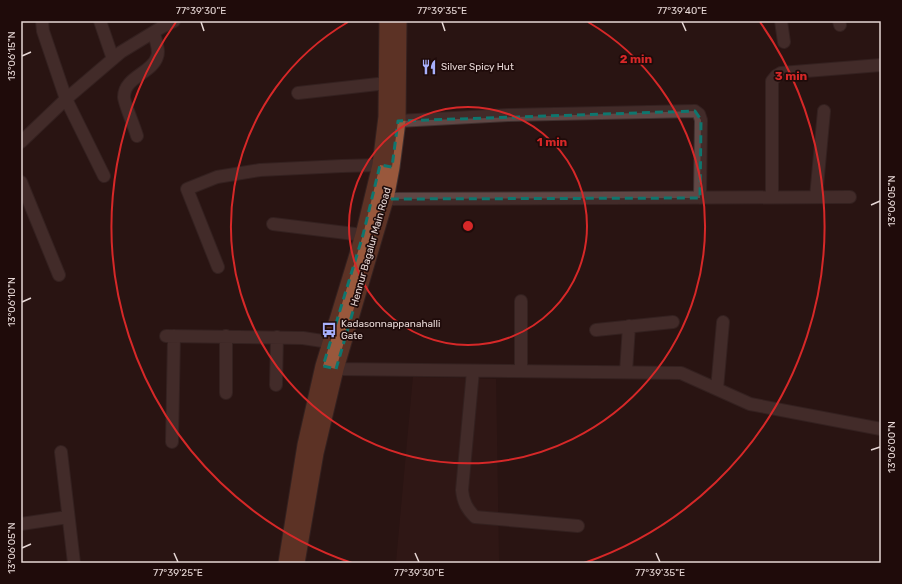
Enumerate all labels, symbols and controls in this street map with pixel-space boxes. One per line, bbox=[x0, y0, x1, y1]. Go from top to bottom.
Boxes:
text: 77°39'30"E bbox=[176, 5, 226, 17]
text: 77°39'35"E bbox=[417, 5, 467, 17]
text: 77°39'40"E bbox=[657, 5, 707, 17]
text: 13°06'15"N bbox=[6, 31, 18, 81]
text: 2 min bbox=[620, 52, 653, 66]
restaurant icon: Silver Spicy Hut bbox=[420, 58, 438, 76]
place label: Silver Spicy Hut bbox=[441, 61, 514, 73]
text: 3 min bbox=[775, 69, 808, 83]
text: 1 min bbox=[537, 135, 568, 149]
text: 13°06'05"N bbox=[886, 175, 898, 227]
street label: Hennur Bagalur Main Road bbox=[348, 186, 394, 308]
centre of rings bbox=[461, 219, 475, 233]
text: 13°06'10"N bbox=[6, 277, 18, 327]
place label: Kadasonnappanahalli Gate bbox=[341, 318, 440, 342]
bus stop icon: Kadasonnappanahalli Gate bbox=[320, 321, 338, 339]
text: 13°06'00"N bbox=[886, 421, 898, 473]
text: 13°06'05"N bbox=[6, 522, 18, 574]
text: 77°39'25"E bbox=[153, 567, 203, 579]
text: 77°39'30"E bbox=[394, 567, 444, 579]
text: 77°39'35"E bbox=[635, 567, 685, 579]

